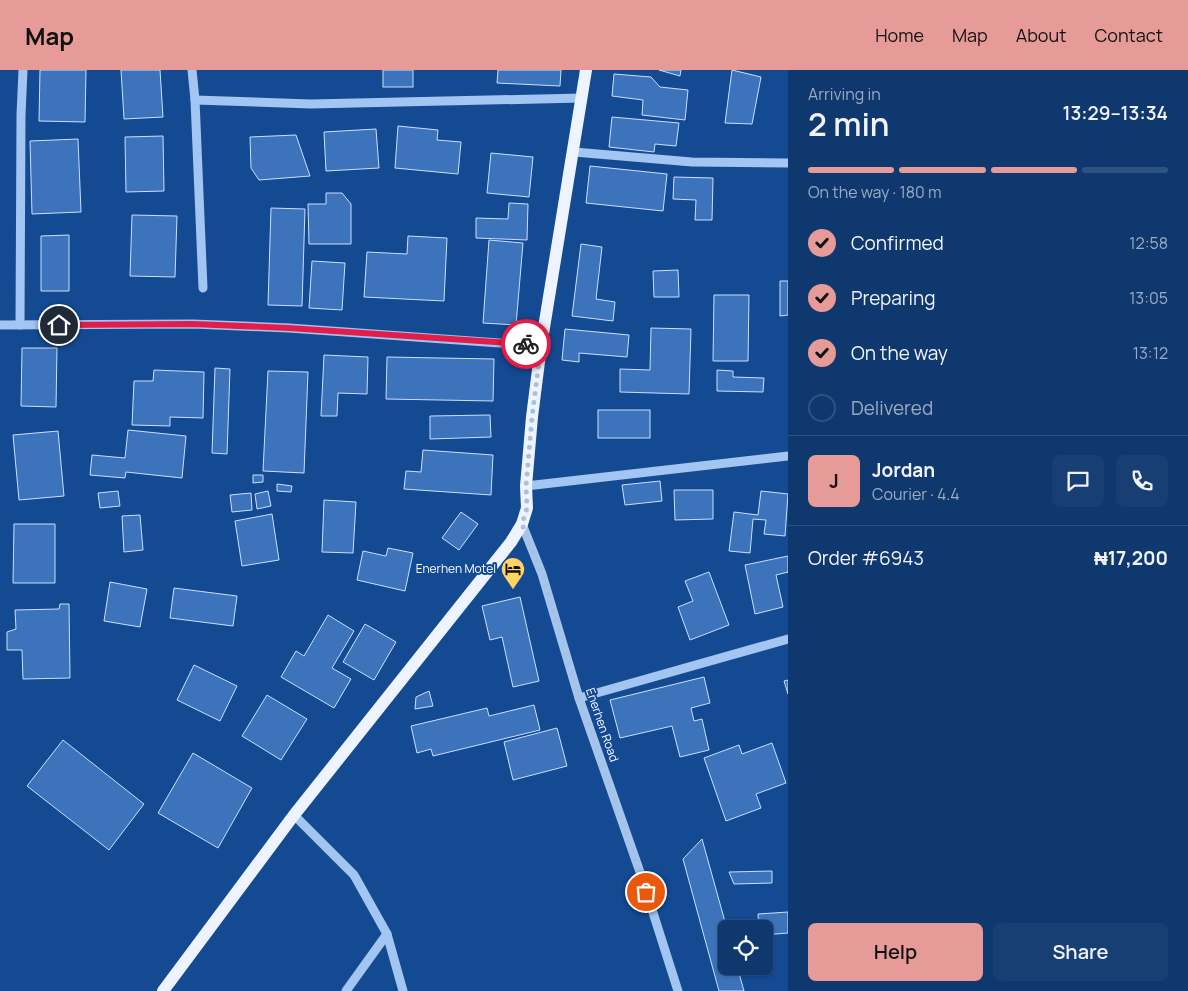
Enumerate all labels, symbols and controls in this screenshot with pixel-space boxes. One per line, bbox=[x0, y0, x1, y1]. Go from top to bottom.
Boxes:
text: Map bbox=[25, 19, 74, 52]
text: Home bbox=[875, 23, 924, 47]
text: Map bbox=[952, 23, 988, 47]
text: About bbox=[1016, 23, 1066, 47]
text: Contact bbox=[1094, 23, 1163, 47]
text: Arriving in bbox=[808, 83, 881, 105]
text: 13:29–13:34 bbox=[1062, 100, 1168, 126]
text: 2 min bbox=[808, 102, 890, 146]
text: On the way · 180 m bbox=[808, 181, 941, 203]
icon: check bbox=[808, 229, 836, 257]
text: Confirmed bbox=[851, 230, 944, 256]
text: 12:58 bbox=[1129, 232, 1168, 254]
icon: check bbox=[808, 284, 836, 312]
text: Preparing bbox=[851, 285, 936, 311]
text: 13:05 bbox=[1129, 287, 1168, 309]
pin bbox=[38, 304, 80, 346]
icon: home bbox=[45, 311, 73, 339]
courier bbox=[501, 319, 551, 369]
icon: bike bbox=[512, 330, 540, 358]
icon: check bbox=[808, 339, 836, 367]
text: On the way bbox=[851, 340, 948, 366]
text: 13:12 bbox=[1133, 342, 1168, 364]
text: Delivered bbox=[851, 395, 933, 421]
button: chat bbox=[1052, 455, 1104, 507]
button: phone bbox=[1116, 455, 1168, 507]
text: Jordan bbox=[872, 457, 935, 483]
text: J bbox=[829, 468, 839, 494]
text: Courier · 4.4 bbox=[872, 483, 960, 505]
text: Order #6943 bbox=[808, 545, 924, 571]
text: ₦17,200 bbox=[1094, 545, 1168, 571]
hotel icon: Enerhen Motel bbox=[500, 556, 526, 590]
place label: Enerhen Motel bbox=[416, 560, 496, 577]
street label: Enerhen Road bbox=[582, 686, 623, 764]
pin bbox=[625, 871, 667, 913]
icon: bag bbox=[632, 878, 660, 906]
map controls bbox=[718, 920, 773, 975]
button: locate bbox=[718, 920, 773, 975]
button: Help bbox=[808, 923, 983, 981]
button: Share bbox=[993, 923, 1168, 981]

